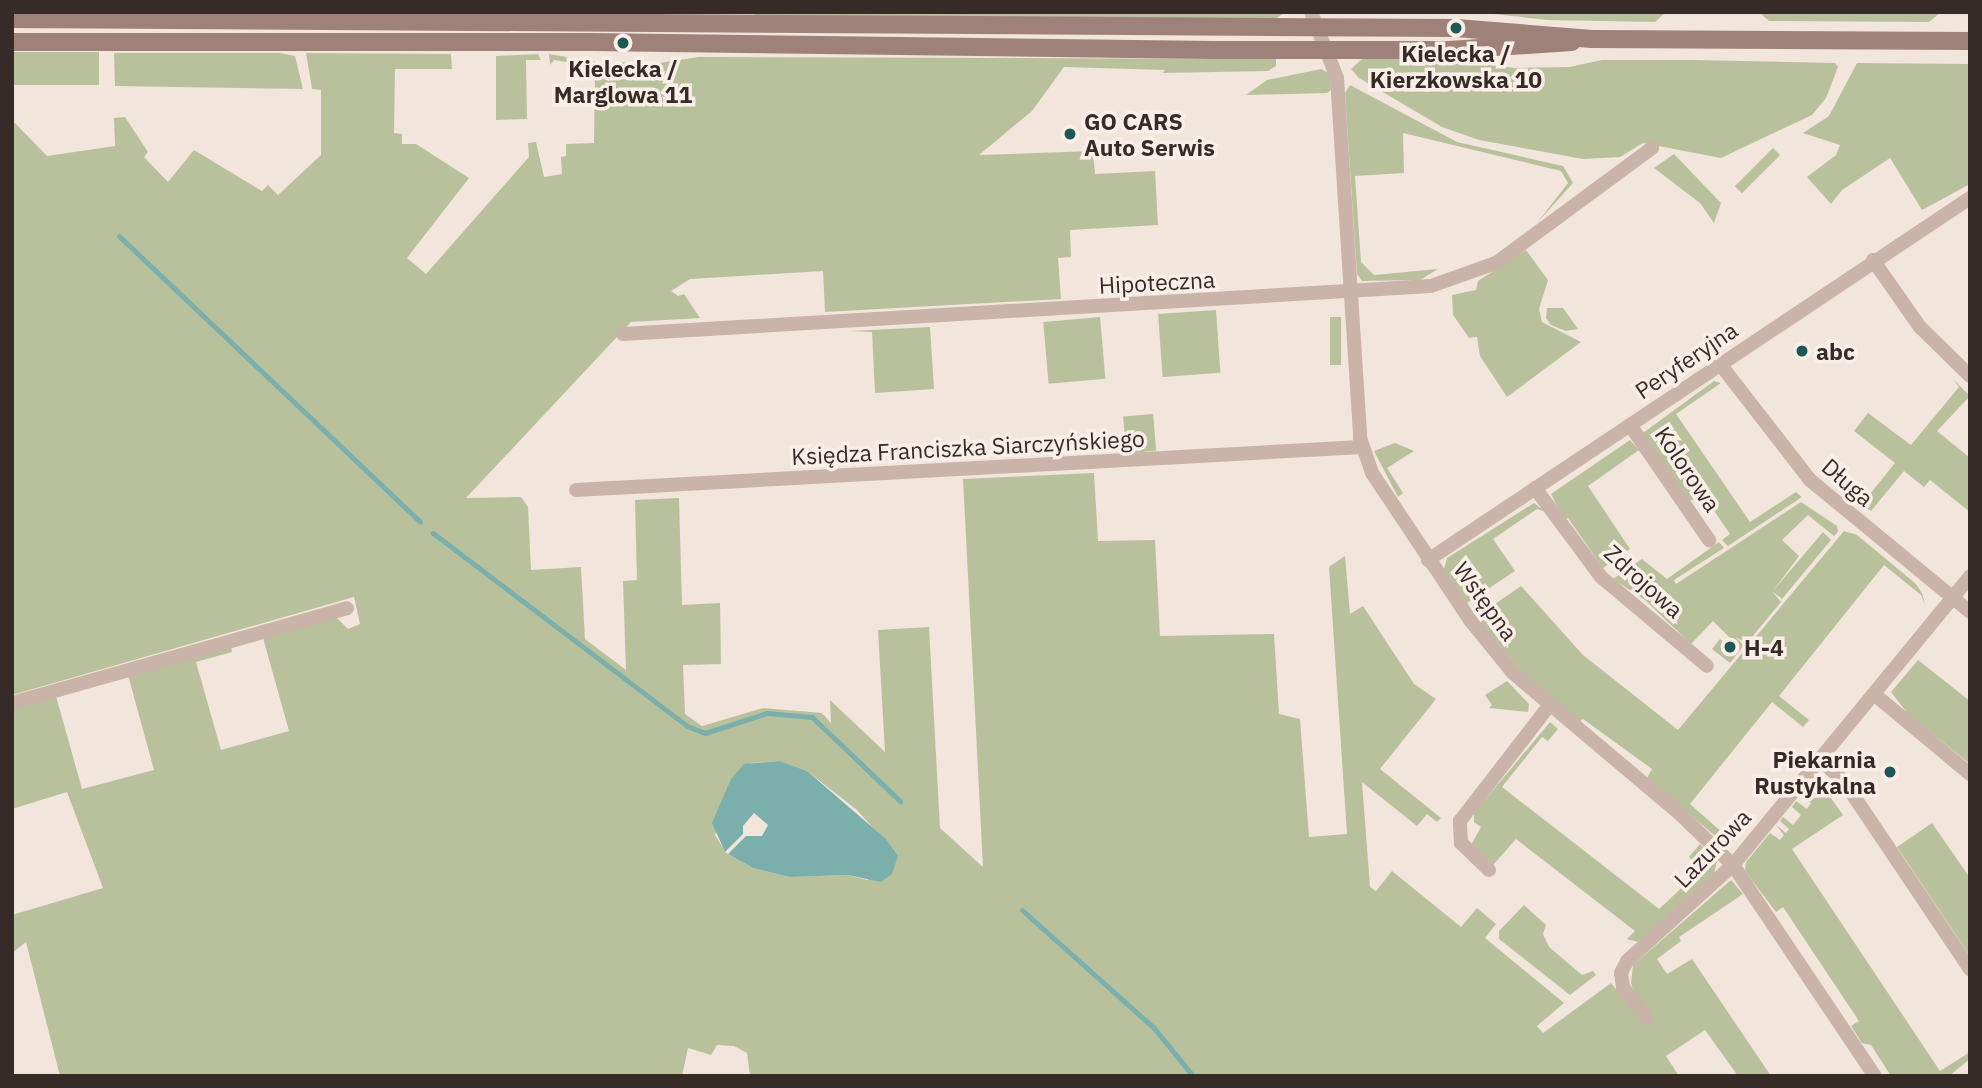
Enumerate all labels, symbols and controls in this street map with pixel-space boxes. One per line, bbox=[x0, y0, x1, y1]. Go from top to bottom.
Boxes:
marker: Kielecka / Kierzkowska 10 bbox=[1448, 20, 1464, 36]
marker: Kielecka / Marglowa 11 bbox=[615, 35, 631, 51]
place label: Kielecka / Kierzkowska 10 bbox=[1370, 39, 1542, 93]
place label: Kielecka / Marglowa 11 bbox=[554, 54, 692, 108]
place label: GO CARS Auto Serwis bbox=[1084, 107, 1215, 161]
marker: GO CARS Auto Serwis bbox=[1062, 126, 1078, 142]
street label: Hipoteczna bbox=[1098, 265, 1216, 299]
street label: Peryferyjna bbox=[1630, 316, 1742, 404]
place label: abc bbox=[1816, 337, 1855, 365]
marker: abc bbox=[1794, 343, 1810, 359]
street label: Kolorowa bbox=[1649, 421, 1727, 517]
street label: Księdza Franciszka Siarczyńskiego bbox=[791, 424, 1145, 470]
street label: Długa bbox=[1817, 452, 1879, 512]
street label: Zdrojowa bbox=[1599, 539, 1689, 623]
street label: Wstępna bbox=[1448, 556, 1524, 646]
place label: H-4 bbox=[1744, 633, 1784, 661]
marker: H-4 bbox=[1722, 639, 1738, 655]
place label: Piekarnia Rustykalna bbox=[1754, 745, 1876, 799]
marker: Piekarnia Rustykalna bbox=[1882, 764, 1898, 780]
street label: Lazurowa bbox=[1668, 803, 1756, 893]

